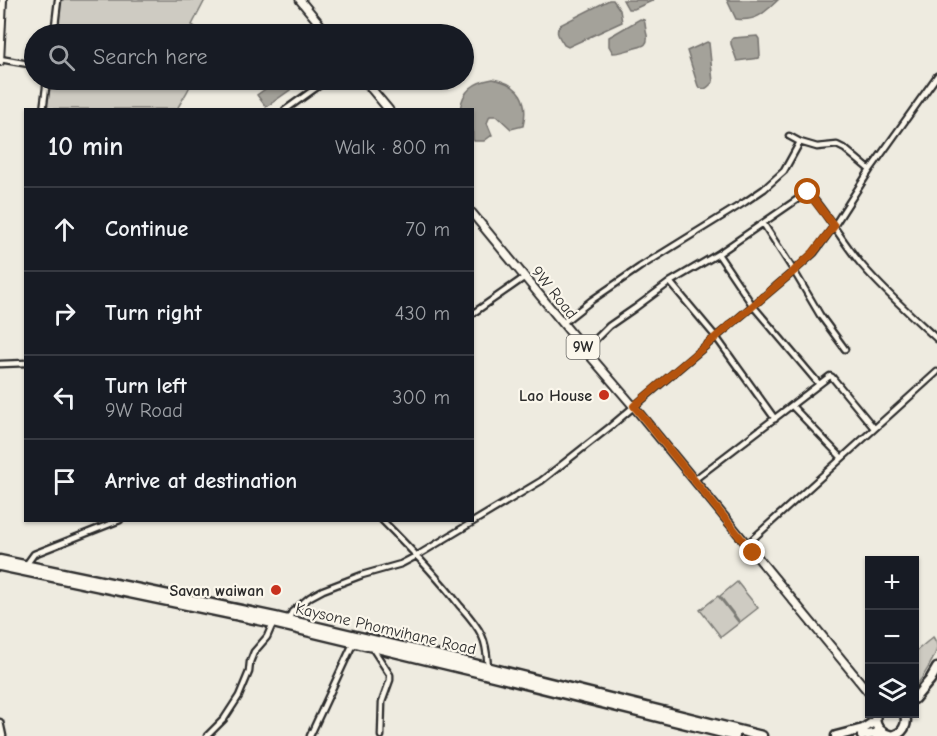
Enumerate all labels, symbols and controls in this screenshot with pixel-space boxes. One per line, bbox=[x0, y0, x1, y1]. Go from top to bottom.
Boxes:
search box bbox=[24, 24, 474, 90]
icon: search bbox=[45, 41, 78, 74]
text: Search here bbox=[93, 44, 208, 70]
text: 10 min bbox=[48, 132, 123, 162]
text: Walk · 800 m bbox=[335, 136, 450, 159]
route start bbox=[794, 178, 820, 204]
icon: ahead bbox=[48, 213, 81, 246]
text: Continue bbox=[105, 216, 188, 242]
text: 70 m bbox=[405, 218, 450, 241]
street label: 9W Road bbox=[528, 263, 581, 322]
icon: right bbox=[48, 297, 81, 330]
text: Turn right bbox=[105, 300, 202, 326]
text: 430 m bbox=[395, 302, 450, 325]
road number: 9W bbox=[566, 335, 600, 359]
text: Turn left bbox=[105, 373, 187, 399]
icon: left bbox=[48, 381, 81, 414]
text: 300 m bbox=[392, 386, 450, 409]
place label: Lao House bbox=[519, 387, 592, 405]
marker: Lao House bbox=[597, 388, 611, 402]
text: 9W Road bbox=[105, 399, 183, 422]
icon: arrive bbox=[48, 465, 81, 498]
text: Arrive at destination bbox=[105, 468, 297, 494]
route end bbox=[739, 539, 765, 565]
map controls bbox=[865, 556, 919, 718]
button: + bbox=[865, 556, 919, 610]
place label: Savan waiwan bbox=[169, 582, 264, 600]
marker: Savan waiwan bbox=[269, 583, 283, 597]
street label: Kaysone Phomvihane Road bbox=[294, 599, 478, 659]
button: − bbox=[865, 610, 919, 664]
button: layers bbox=[865, 664, 919, 718]

